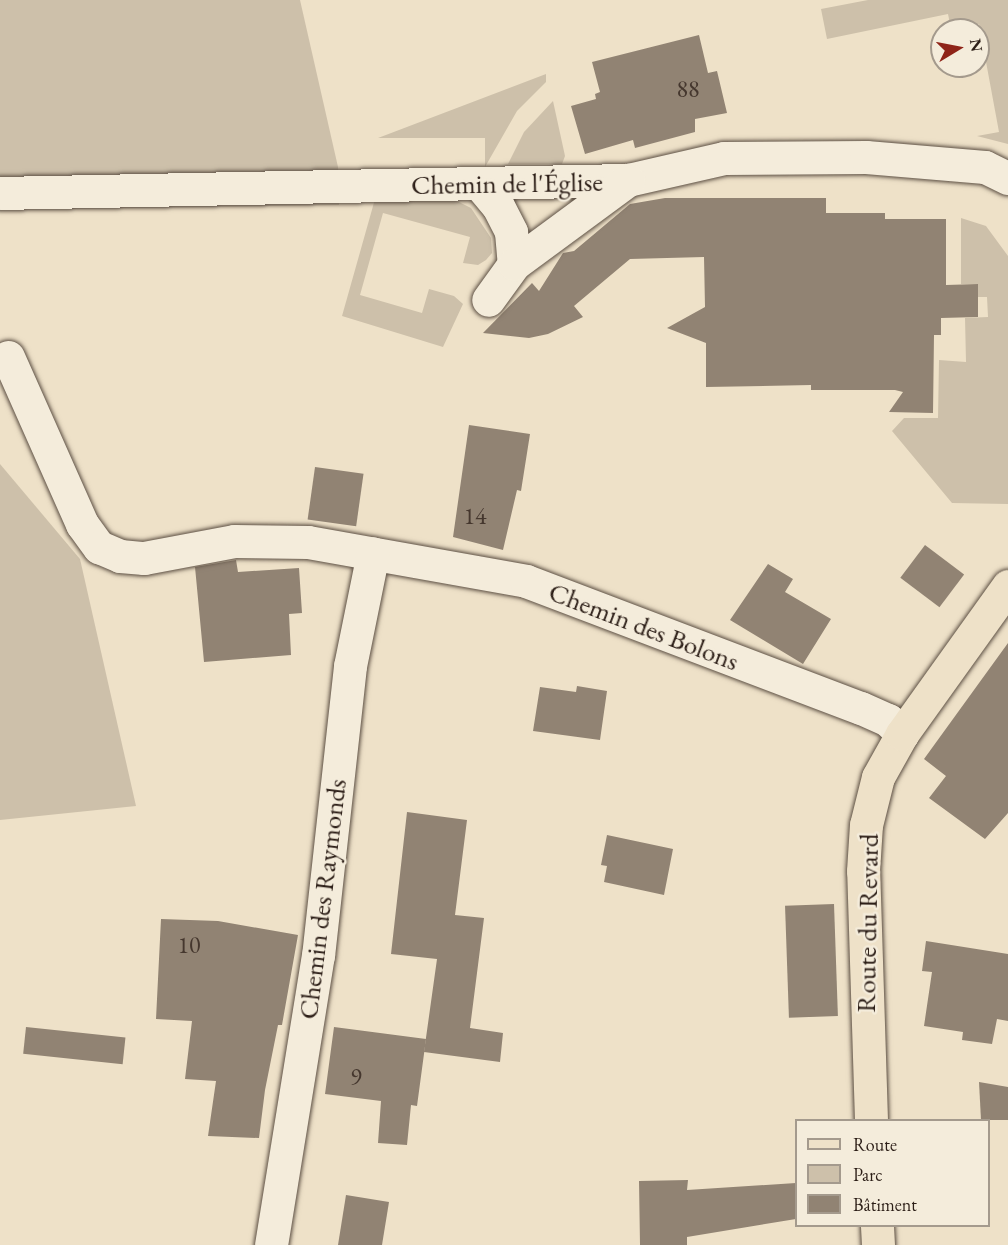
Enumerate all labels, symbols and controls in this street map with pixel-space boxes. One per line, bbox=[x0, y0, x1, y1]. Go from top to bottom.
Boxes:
north arrow bbox=[930, 18, 990, 78]
text: N bbox=[965, 37, 988, 53]
house number: 88 bbox=[676, 75, 700, 103]
street label: Chemin de l'Église bbox=[411, 165, 603, 201]
house number: 14 bbox=[463, 502, 487, 530]
street label: Chemin des Bolons bbox=[544, 575, 744, 677]
street label: Chemin des Raymonds bbox=[291, 777, 353, 1021]
street label: Route du Revard bbox=[849, 833, 885, 1013]
house number: 10 bbox=[177, 931, 201, 959]
house number: 9 bbox=[350, 1063, 362, 1091]
legend bbox=[795, 1119, 990, 1227]
text: Route bbox=[853, 1133, 897, 1156]
text: Parc bbox=[853, 1163, 883, 1186]
text: Bâtiment bbox=[853, 1193, 917, 1216]

